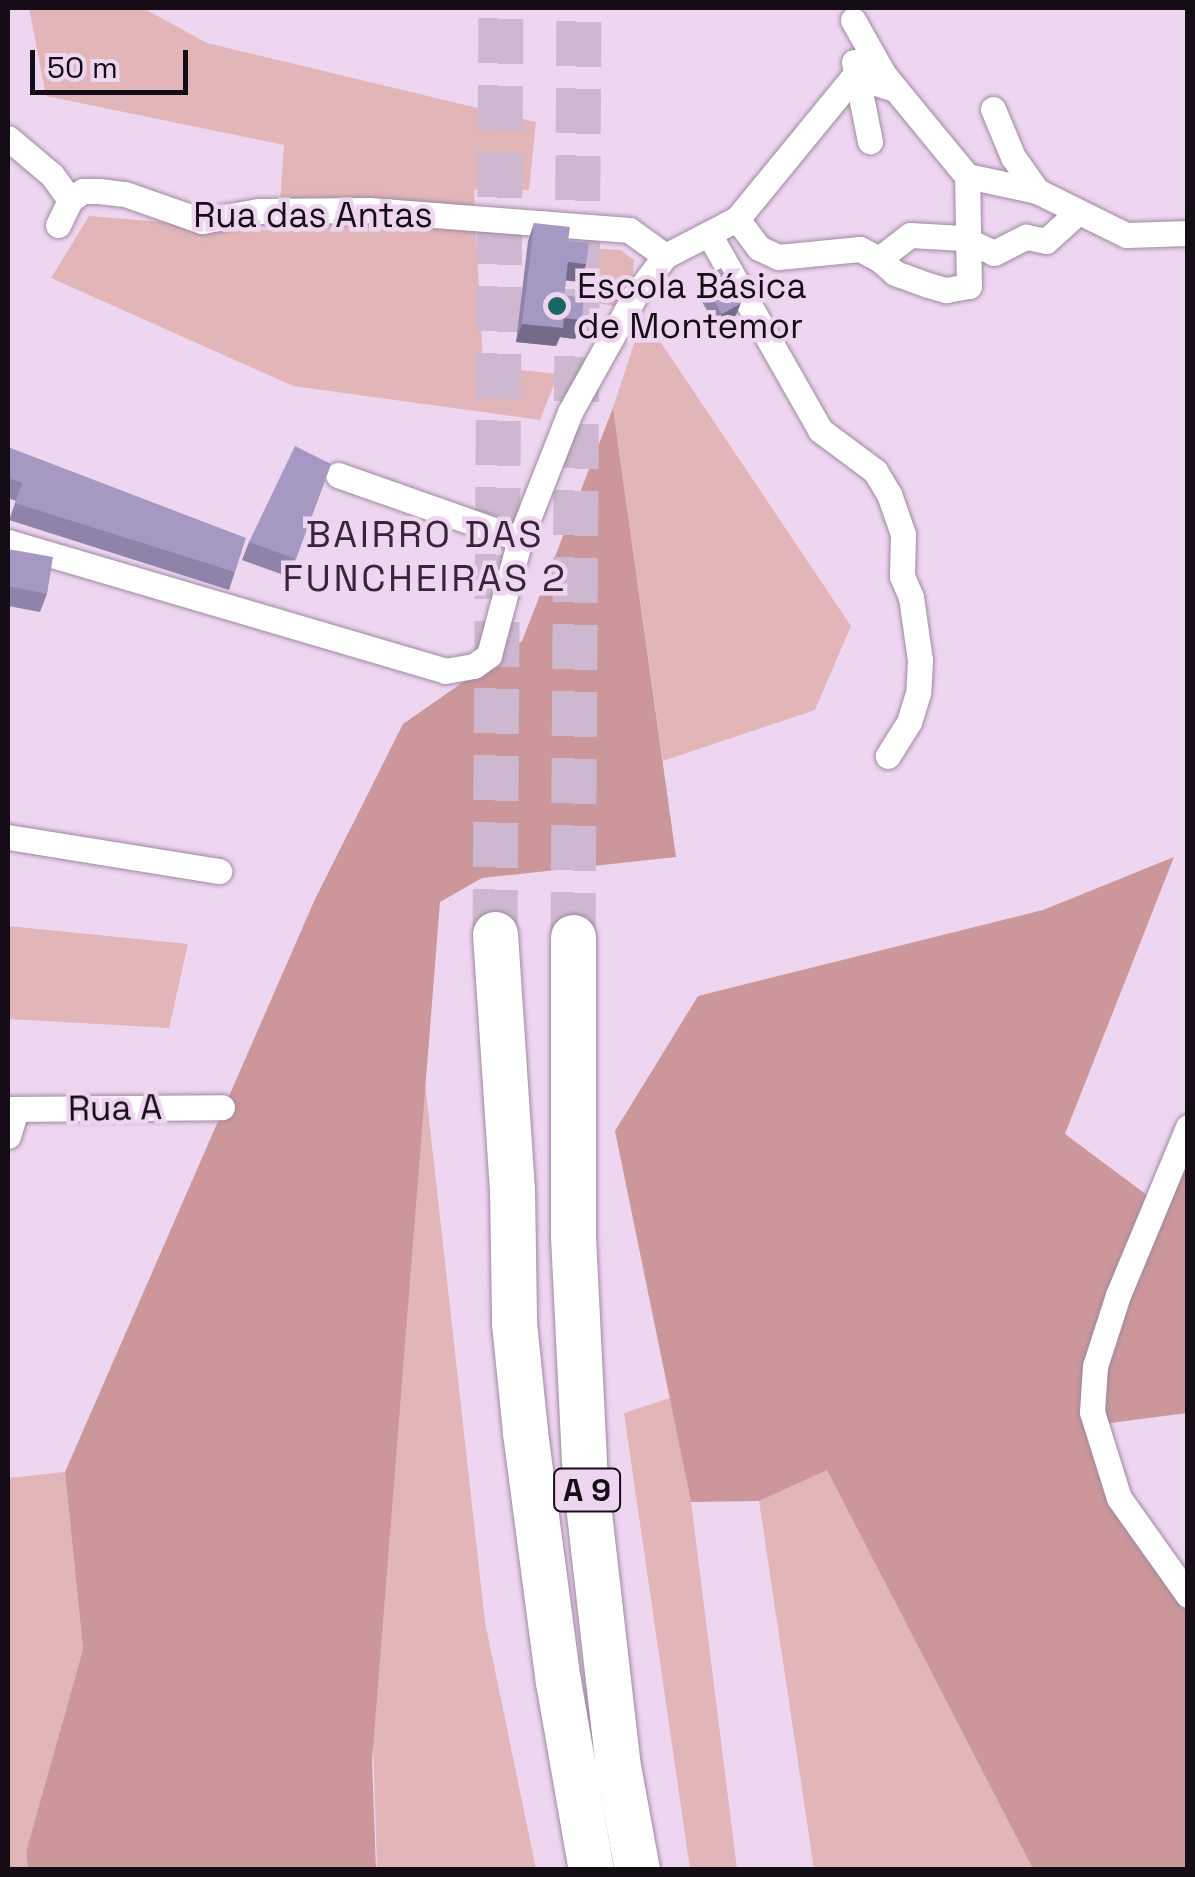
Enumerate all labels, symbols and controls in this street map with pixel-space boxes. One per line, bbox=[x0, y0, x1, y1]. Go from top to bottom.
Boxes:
scale bar bbox=[35, 30, 192, 92]
text: 50 m bbox=[47, 48, 118, 87]
street label: Rua das Antas bbox=[193, 194, 433, 236]
place label: Escola Básica de Montemor bbox=[577, 265, 807, 347]
marker: Escola Básica de Montemor bbox=[546, 295, 568, 317]
district label: BAIRRO DAS FUNCHEIRAS 2 bbox=[283, 512, 567, 602]
street label: Rua A bbox=[67, 1086, 163, 1130]
road number: A 9 bbox=[552, 1463, 622, 1517]

